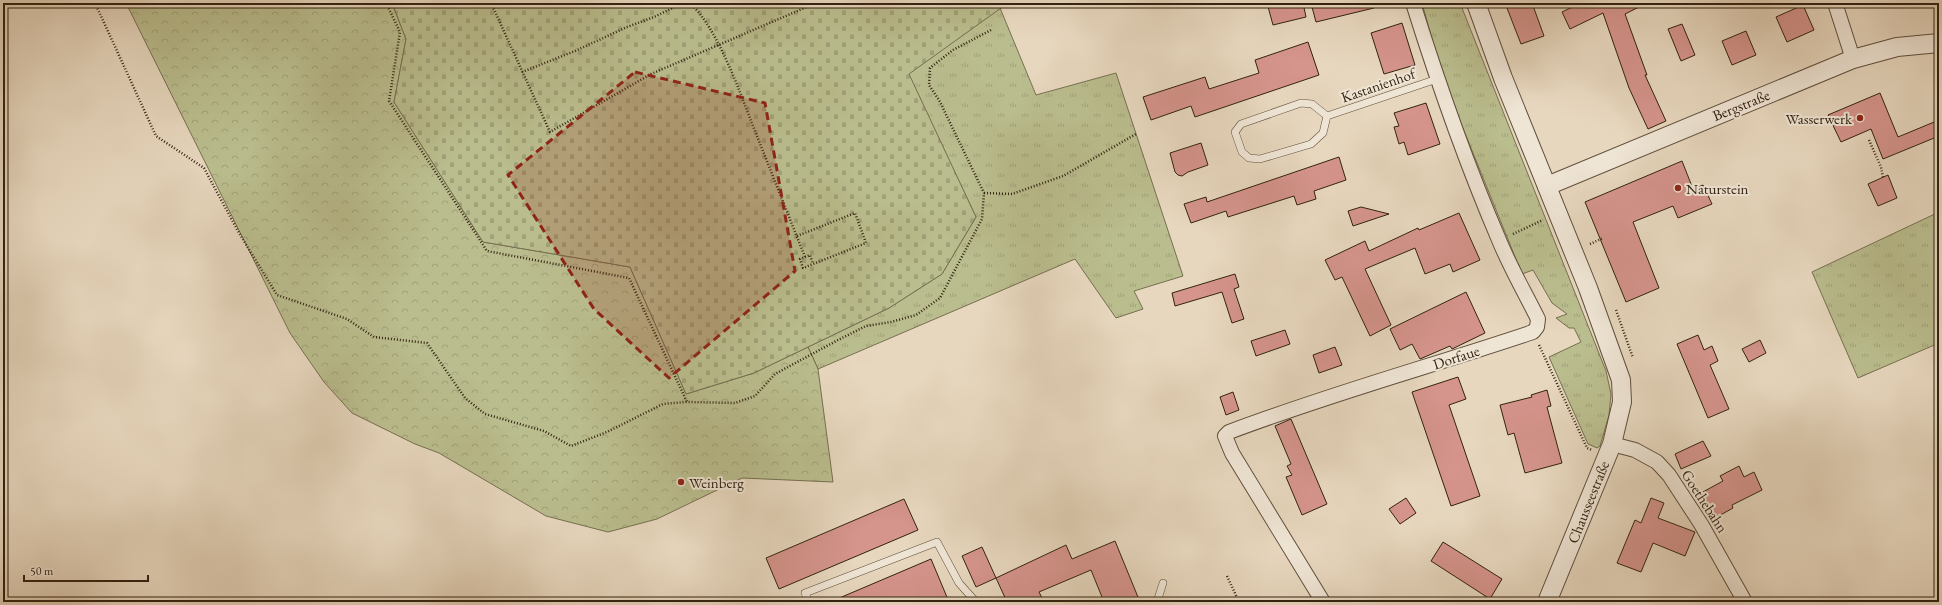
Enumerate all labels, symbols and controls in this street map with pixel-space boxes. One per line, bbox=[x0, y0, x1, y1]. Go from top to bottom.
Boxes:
street label: Kastanienhof bbox=[1338, 63, 1420, 107]
street label: Bergstraße bbox=[1710, 85, 1773, 125]
place label: Wasserwerk bbox=[1785, 109, 1853, 128]
marker: Wasserwerk bbox=[1855, 113, 1865, 123]
place label: Naturstein bbox=[1686, 179, 1749, 198]
marker: Naturstein bbox=[1673, 183, 1683, 193]
street label: Dorfaue bbox=[1430, 341, 1482, 373]
street label: Chausseestraße bbox=[1563, 458, 1613, 546]
street label: Goethebahn bbox=[1678, 466, 1732, 536]
place label: Weinberg bbox=[689, 473, 744, 492]
marker: Weinberg bbox=[676, 477, 686, 487]
scale bar bbox=[24, 557, 148, 583]
text: 50 m bbox=[30, 563, 54, 579]

